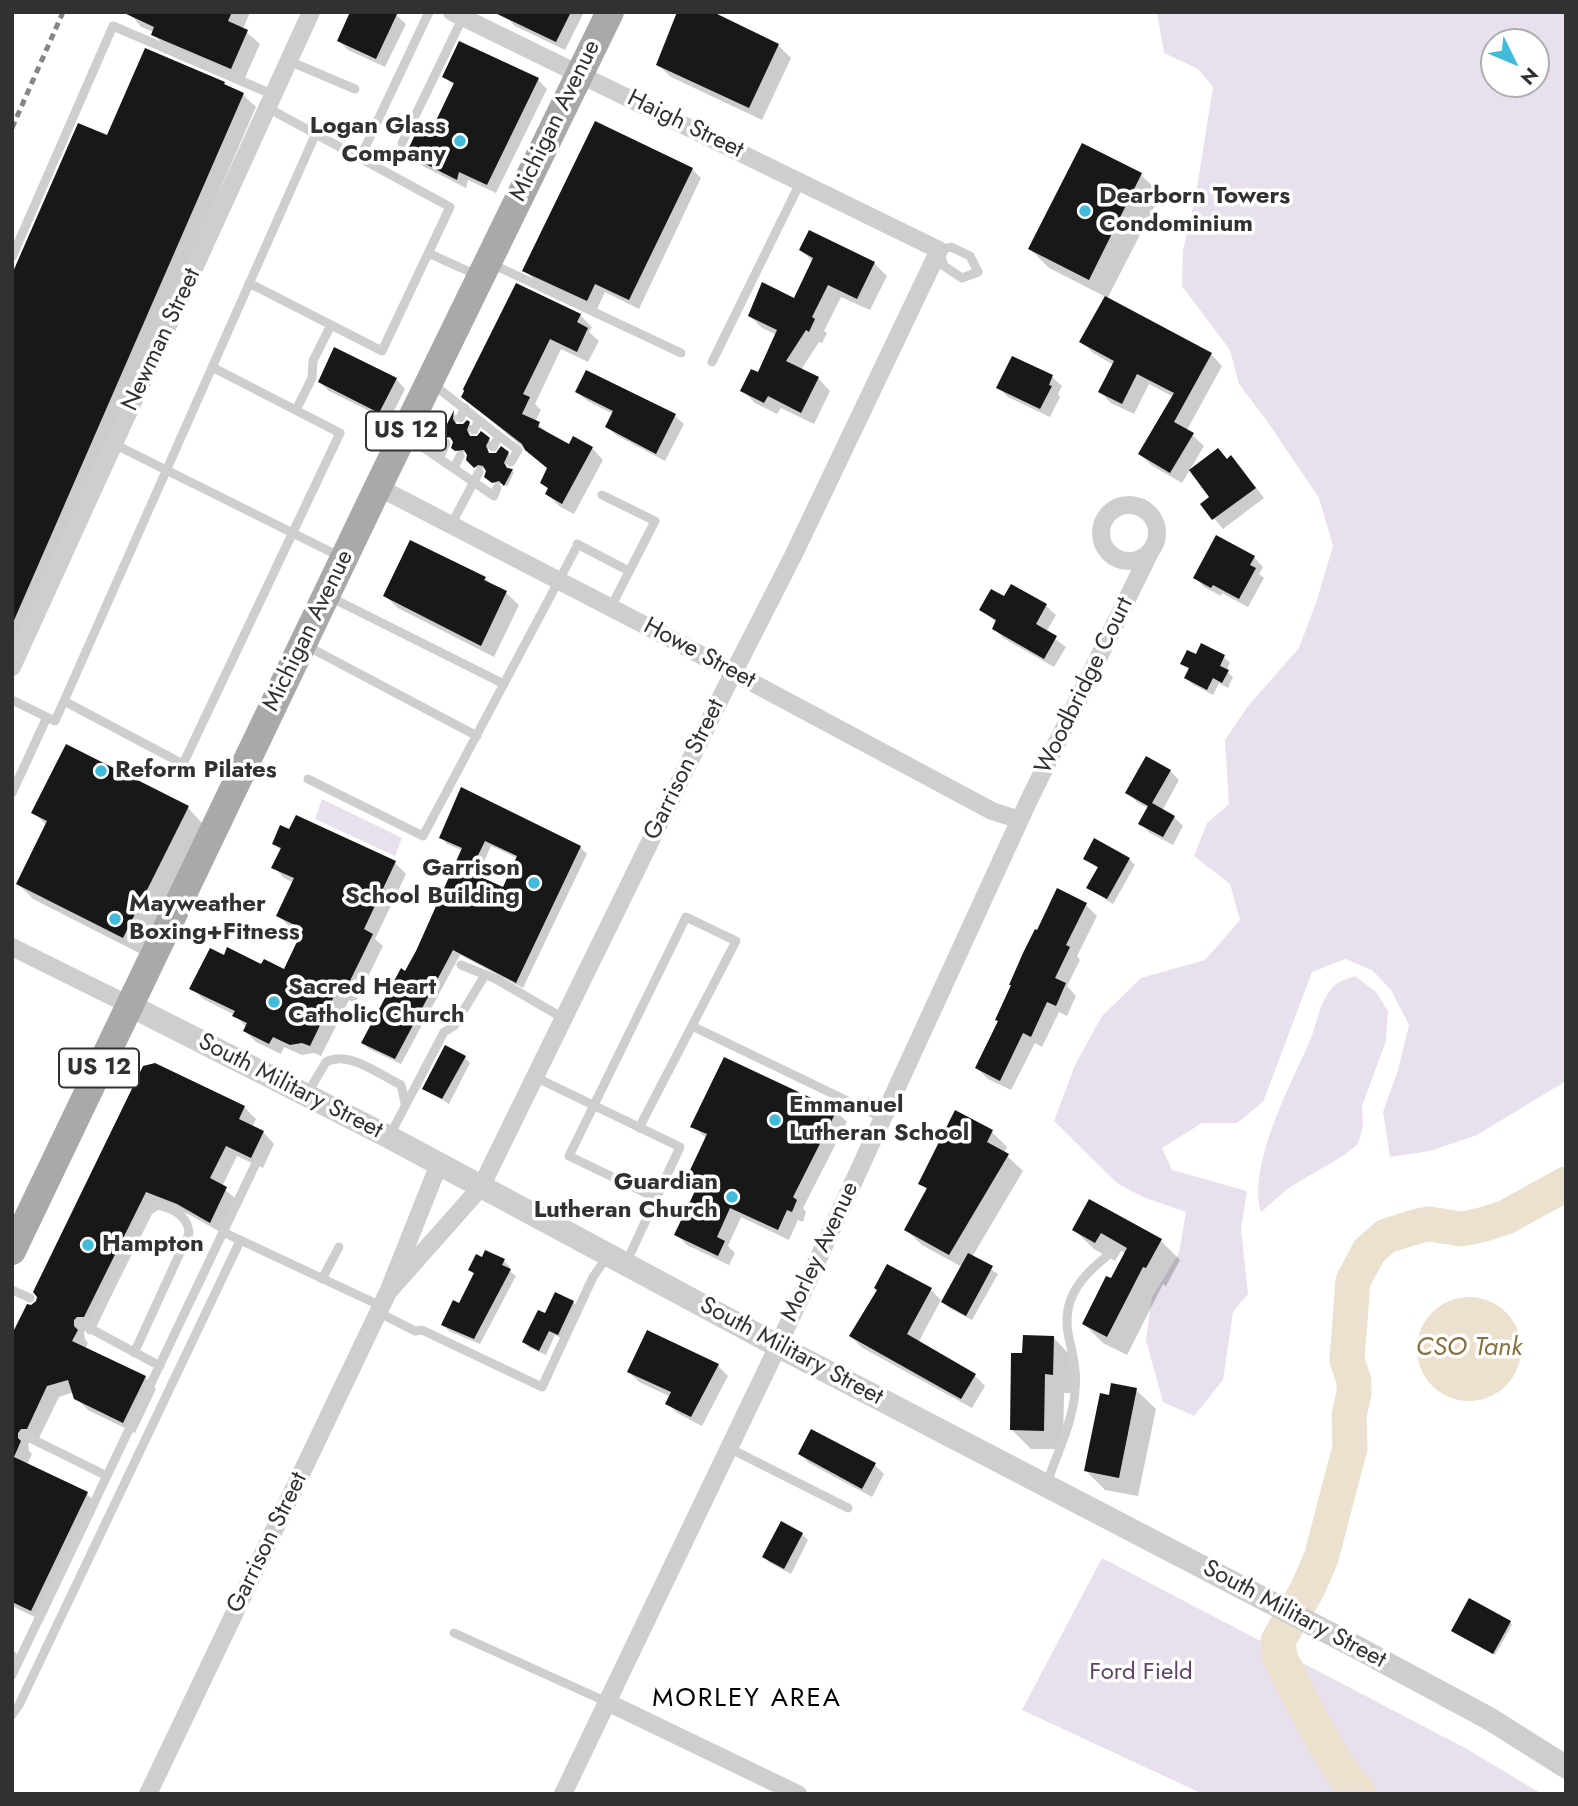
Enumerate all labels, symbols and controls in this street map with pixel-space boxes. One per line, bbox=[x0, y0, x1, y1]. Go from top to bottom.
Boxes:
north arrow bbox=[1480, 28, 1550, 98]
street label: Michigan Avenue bbox=[505, 36, 607, 206]
text: N bbox=[1514, 62, 1544, 91]
street label: Haigh Street bbox=[622, 85, 748, 165]
place label: Logan Glass Company bbox=[310, 113, 446, 169]
marker: Logan Glass Company bbox=[452, 133, 468, 149]
place label: Dearborn Towers Condominium bbox=[1099, 183, 1290, 239]
marker: Dearborn Towers Condominium bbox=[1077, 203, 1093, 219]
street label: Newman Street bbox=[116, 264, 208, 416]
road number: US 12 bbox=[366, 412, 446, 450]
street label: Michigan Avenue bbox=[258, 546, 360, 716]
street label: Woodbridge Court bbox=[1030, 593, 1140, 779]
street label: Howe Street bbox=[638, 612, 760, 696]
street label: Garrison Street bbox=[639, 695, 731, 845]
place label: Reform Pilates bbox=[115, 757, 277, 785]
marker: Reform Pilates bbox=[93, 763, 109, 779]
place label: Garrison School Building bbox=[345, 855, 520, 911]
marker: Garrison School Building bbox=[526, 875, 542, 891]
place label: Mayweather Boxing+Fitness bbox=[129, 891, 300, 947]
marker: Mayweather Boxing+Fitness bbox=[107, 911, 123, 927]
place label: Sacred Heart Catholic Church bbox=[288, 974, 465, 1030]
marker: Sacred Heart Catholic Church bbox=[266, 994, 282, 1010]
street label: South Military Street bbox=[193, 1028, 387, 1146]
road number: US 12 bbox=[59, 1049, 139, 1088]
place label: Emmanuel Lutheran School bbox=[789, 1092, 969, 1148]
marker: Emmanuel Lutheran School bbox=[767, 1112, 783, 1128]
place label: Guardian Lutheran Church bbox=[534, 1169, 718, 1225]
street label: Morley Avenue bbox=[776, 1178, 866, 1326]
marker: Guardian Lutheran Church bbox=[724, 1189, 740, 1205]
place label: Hampton bbox=[102, 1231, 204, 1259]
marker: Hampton bbox=[80, 1237, 96, 1253]
street label: South Military Street bbox=[695, 1292, 887, 1412]
water label: CSO Tank bbox=[1416, 1333, 1522, 1365]
street label: Garrison Street bbox=[222, 1468, 314, 1618]
street label: South Military Street bbox=[1198, 1555, 1390, 1675]
park label: Ford Field bbox=[1089, 1659, 1193, 1687]
district label: MORLEY AREA bbox=[654, 1684, 840, 1716]

